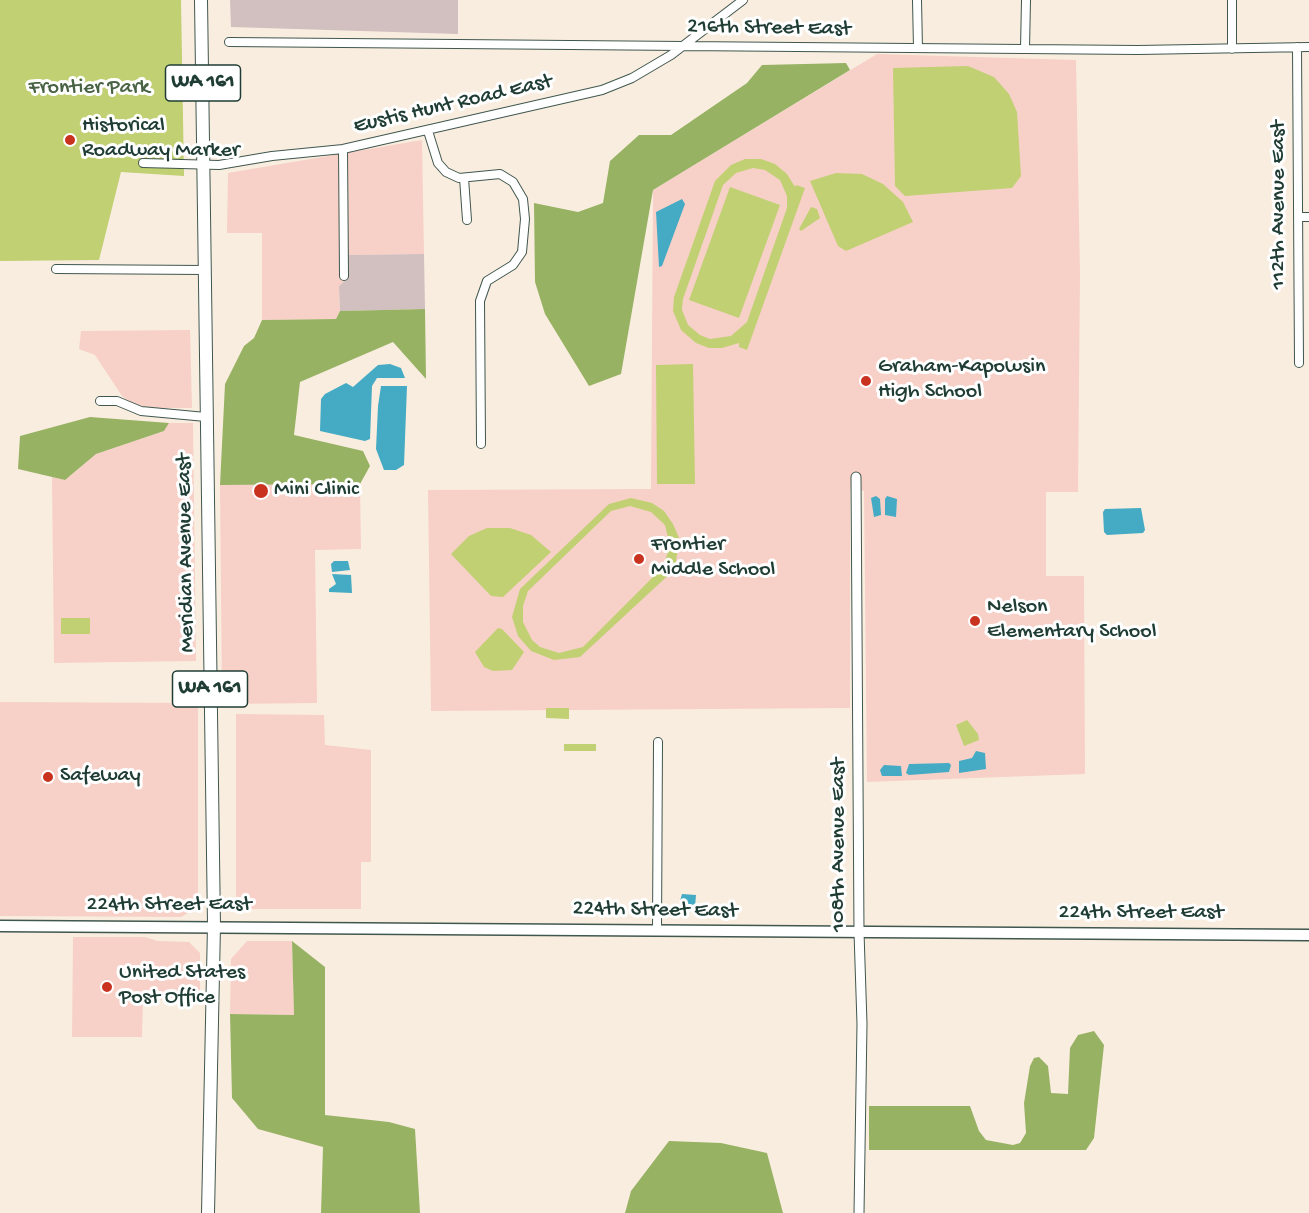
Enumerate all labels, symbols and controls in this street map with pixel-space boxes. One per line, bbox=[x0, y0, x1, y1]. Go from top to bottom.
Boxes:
street label: 216th Street East bbox=[687, 14, 851, 44]
road number: WA 161 bbox=[166, 65, 240, 101]
street label: Eustis Hunt Road East bbox=[351, 69, 555, 141]
park label: Frontier Park bbox=[29, 76, 149, 102]
place label: Historical Roadway Marker bbox=[82, 114, 240, 166]
street label: 112th Avenue East bbox=[1267, 121, 1293, 289]
marker: Historical Roadway Marker bbox=[63, 133, 77, 147]
place label: Graham-Kapowsin High School bbox=[878, 355, 1045, 406]
marker: Graham-Kapowsin High School bbox=[859, 374, 873, 388]
street label: Meridian Avenue East bbox=[172, 453, 202, 653]
place label: Mini Clinic bbox=[274, 478, 359, 504]
marker: Mini Clinic bbox=[252, 482, 270, 500]
place label: Frontier Middle School bbox=[651, 533, 775, 584]
marker: Frontier Middle School bbox=[632, 552, 646, 566]
place label: Nelson Elementary School bbox=[987, 595, 1157, 646]
marker: Nelson Elementary School bbox=[968, 614, 982, 628]
road number: WA 161 bbox=[172, 671, 248, 707]
street label: 108th Avenue East bbox=[827, 758, 853, 932]
place label: Safeway bbox=[60, 764, 141, 790]
marker: Safeway bbox=[41, 770, 55, 784]
street label: 224th Street East bbox=[87, 893, 251, 919]
street label: 224th Street East bbox=[572, 896, 738, 926]
street label: 224th Street East bbox=[1059, 901, 1223, 927]
place label: United States Post Office bbox=[119, 961, 245, 1012]
marker: United States Post Office bbox=[100, 980, 114, 994]

